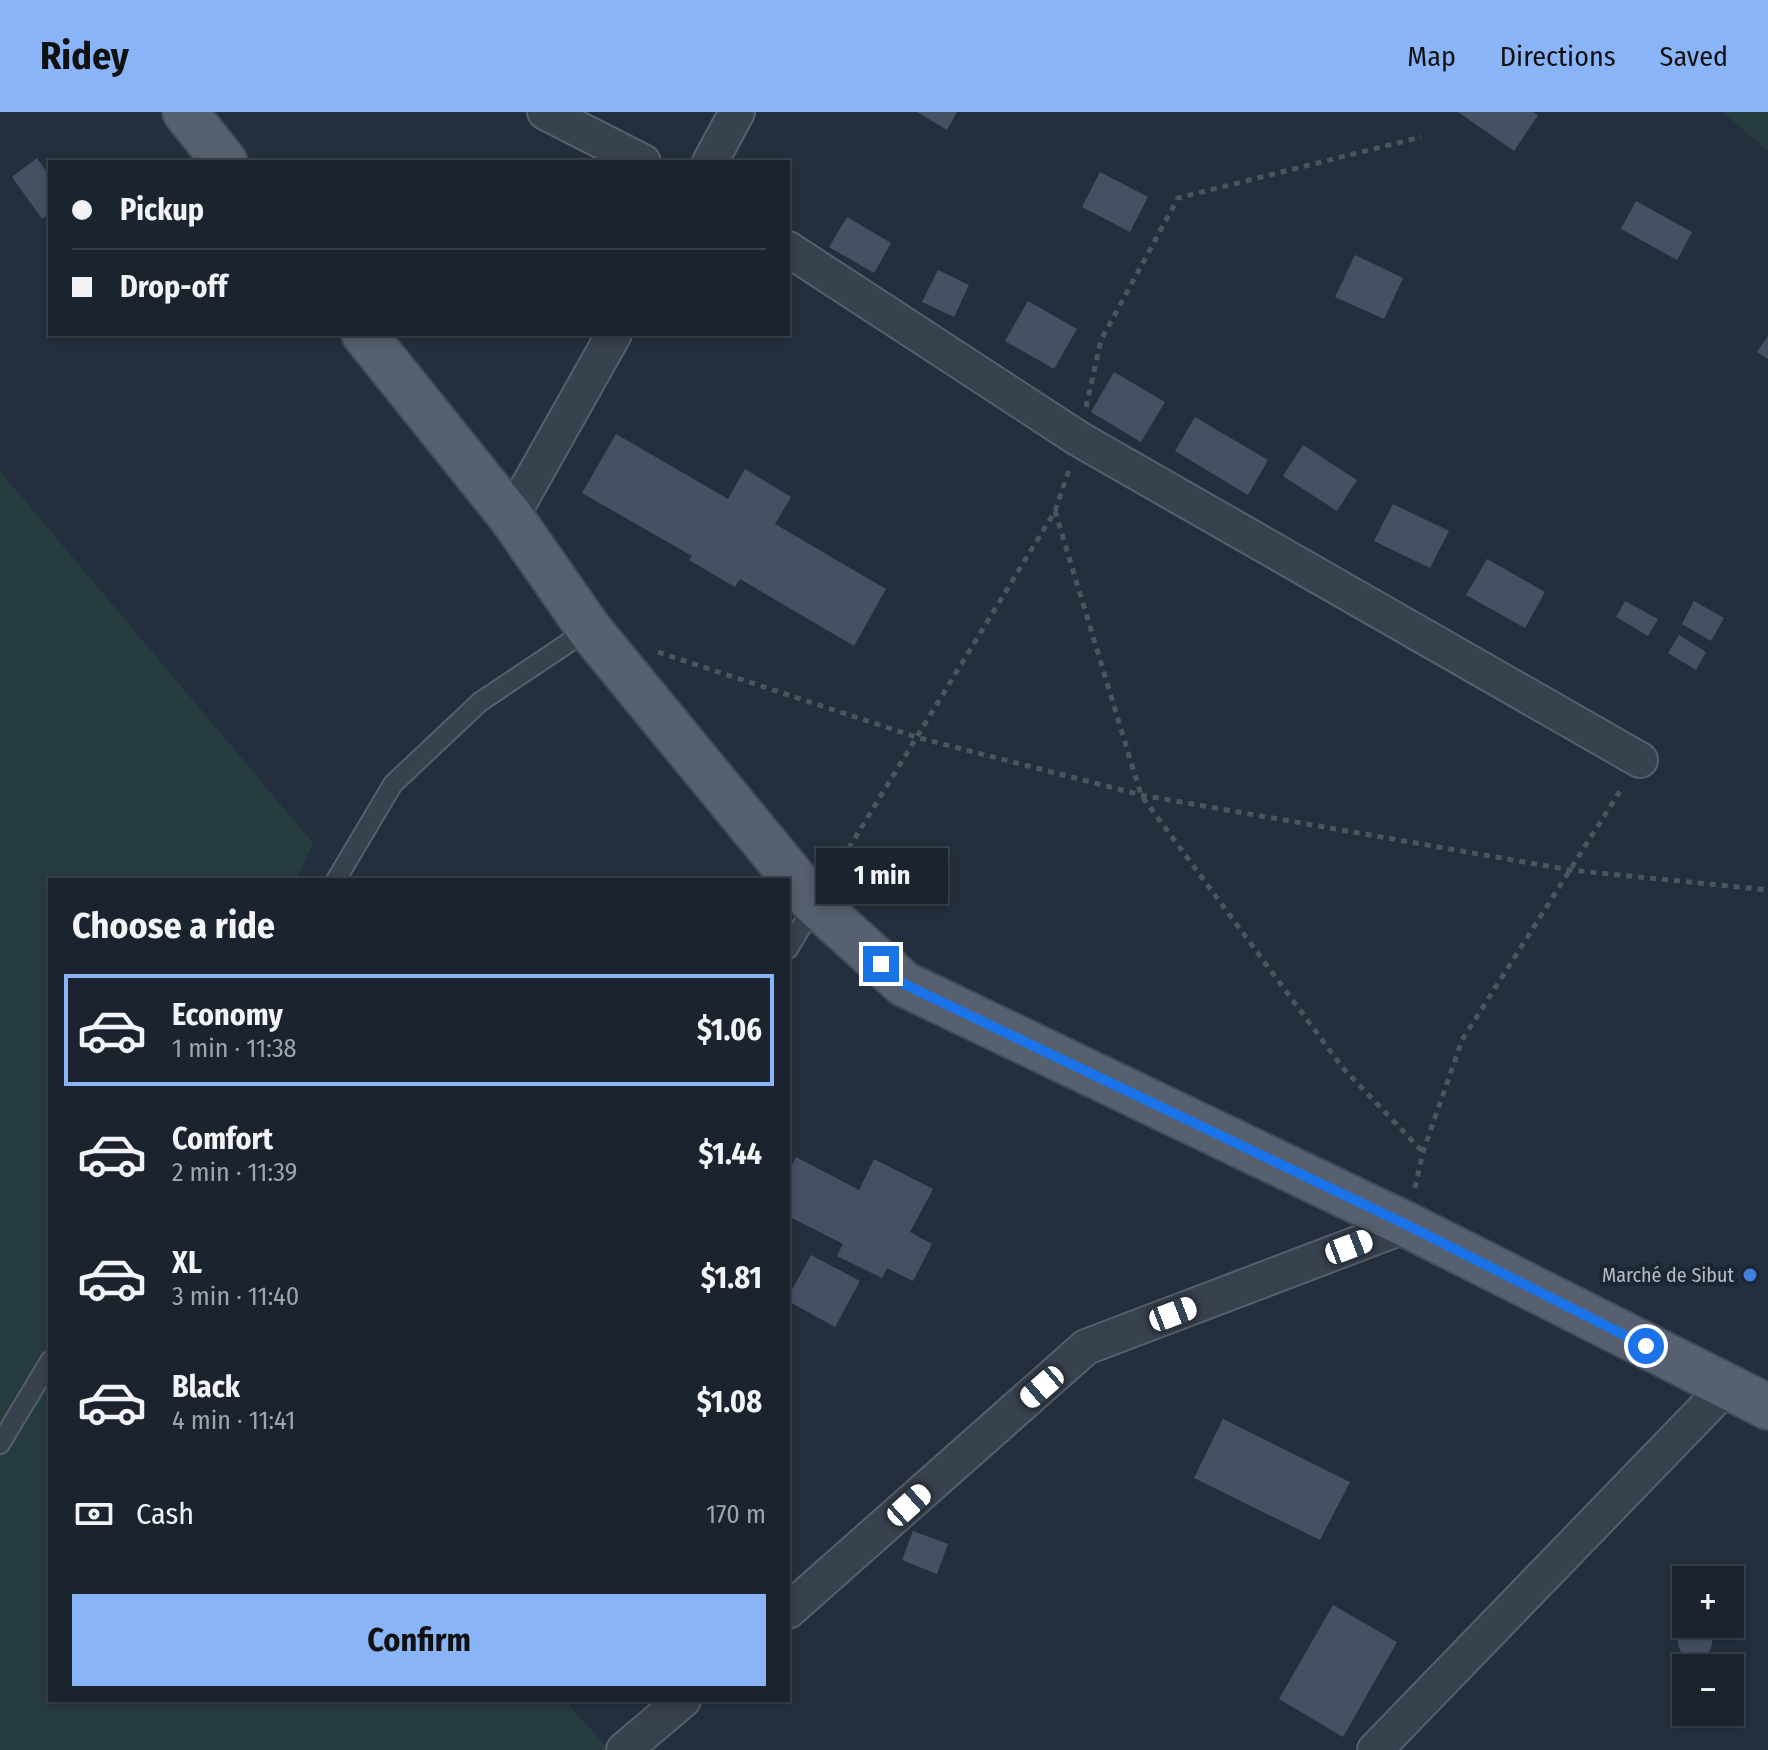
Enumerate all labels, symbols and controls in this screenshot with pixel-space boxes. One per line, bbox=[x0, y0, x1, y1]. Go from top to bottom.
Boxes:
text: Ridey bbox=[40, 33, 129, 79]
text: Map bbox=[1407, 40, 1456, 73]
text: Directions bbox=[1500, 40, 1616, 73]
text: Saved bbox=[1660, 40, 1728, 73]
text: Pickup bbox=[120, 192, 204, 228]
text: Drop-off bbox=[120, 269, 227, 305]
callout: 1 min bbox=[815, 848, 947, 904]
text: 1 min bbox=[854, 860, 910, 891]
text: Choose a ride bbox=[72, 904, 275, 948]
route end bbox=[863, 946, 899, 982]
icon: car bbox=[76, 994, 148, 1066]
text: Economy bbox=[172, 997, 283, 1033]
text: $1.06 bbox=[697, 1012, 762, 1048]
text: 1 min · 11:38 bbox=[172, 1033, 297, 1064]
icon: car bbox=[76, 1118, 148, 1190]
text: Comfort bbox=[172, 1121, 273, 1157]
text: $1.44 bbox=[698, 1136, 762, 1172]
text: 2 min · 11:39 bbox=[172, 1157, 297, 1188]
car bbox=[1322, 1227, 1376, 1267]
icon: car bbox=[76, 1242, 148, 1314]
text: XL bbox=[172, 1245, 202, 1281]
text: $1.81 bbox=[701, 1260, 762, 1296]
place label: Marché de Sibut bbox=[1602, 1263, 1734, 1287]
marker: Marché de Sibut bbox=[1741, 1266, 1759, 1284]
text: 3 min · 11:40 bbox=[172, 1281, 299, 1312]
car bbox=[1146, 1294, 1200, 1334]
route start bbox=[1628, 1328, 1664, 1364]
car bbox=[1016, 1362, 1068, 1412]
icon: car bbox=[76, 1366, 148, 1438]
text: Black bbox=[172, 1369, 240, 1405]
text: $1.08 bbox=[697, 1384, 762, 1420]
text: 4 min · 11:41 bbox=[172, 1405, 295, 1436]
car bbox=[883, 1480, 935, 1530]
icon: cash bbox=[72, 1492, 116, 1536]
text: Cash bbox=[136, 1496, 194, 1532]
text: 170 m bbox=[706, 1499, 766, 1530]
map controls bbox=[1672, 1566, 1744, 1726]
button: + bbox=[1672, 1566, 1744, 1638]
button: Confirm bbox=[72, 1594, 766, 1686]
button: − bbox=[1672, 1654, 1744, 1726]

